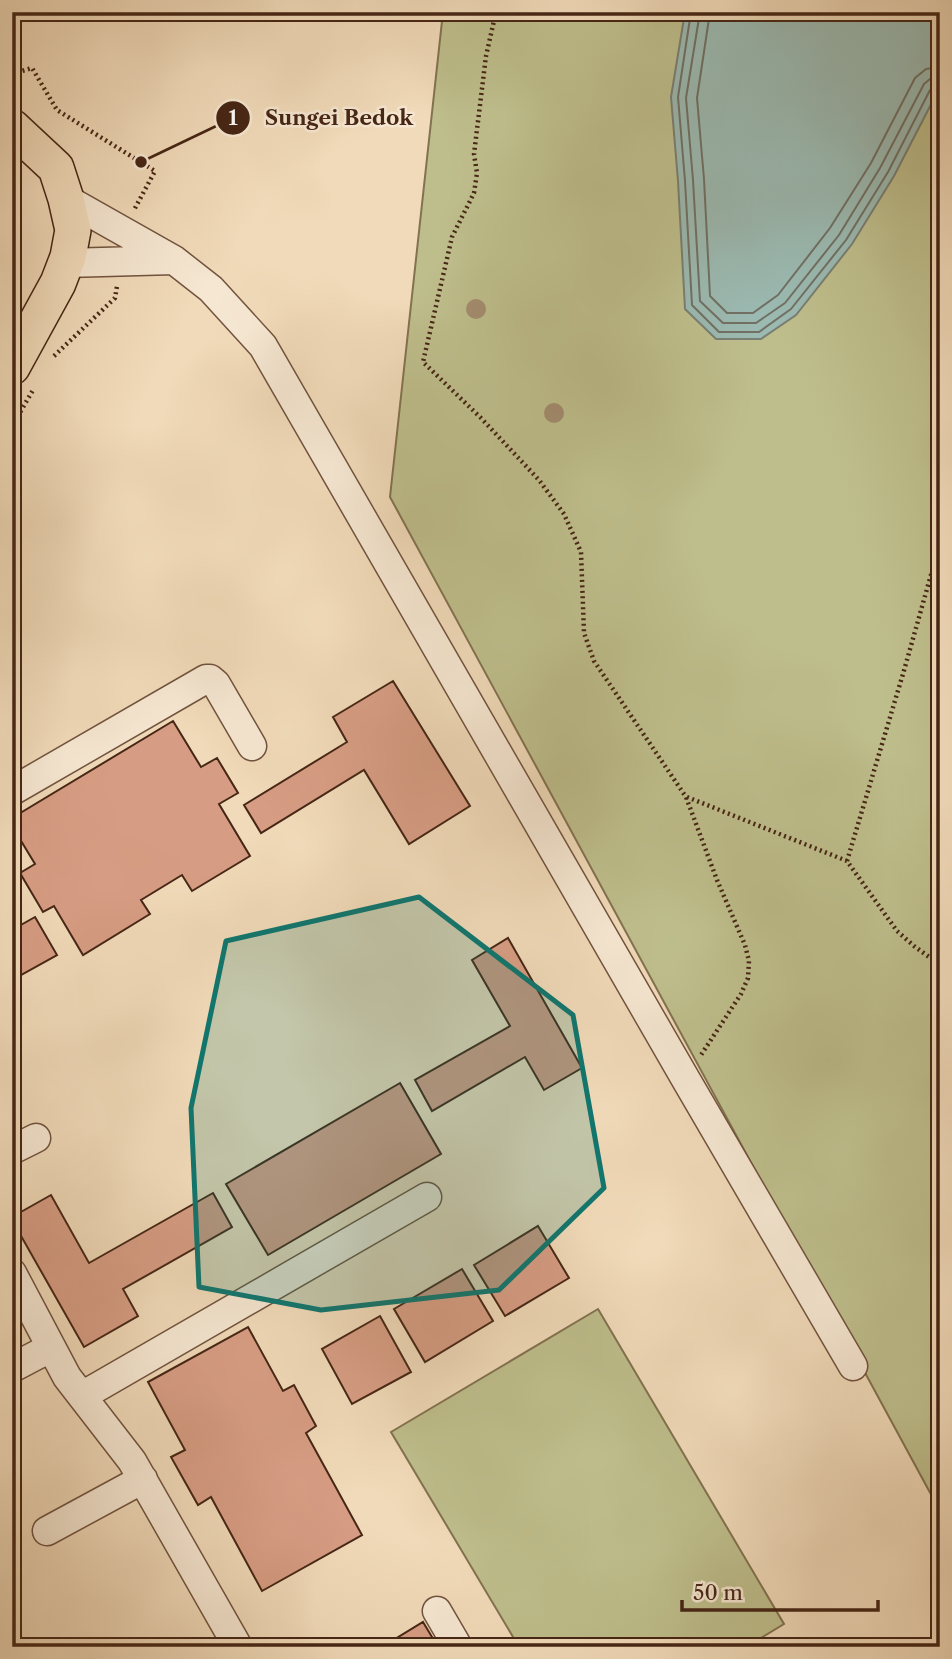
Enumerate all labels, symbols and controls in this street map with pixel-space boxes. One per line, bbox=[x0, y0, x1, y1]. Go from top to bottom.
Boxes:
callout: Sungei Bedok bbox=[215, 97, 427, 139]
text: 1 bbox=[228, 105, 238, 130]
text: Sungei Bedok bbox=[265, 105, 414, 130]
scale bar bbox=[682, 1568, 878, 1612]
text: 50 m bbox=[693, 1580, 743, 1605]

